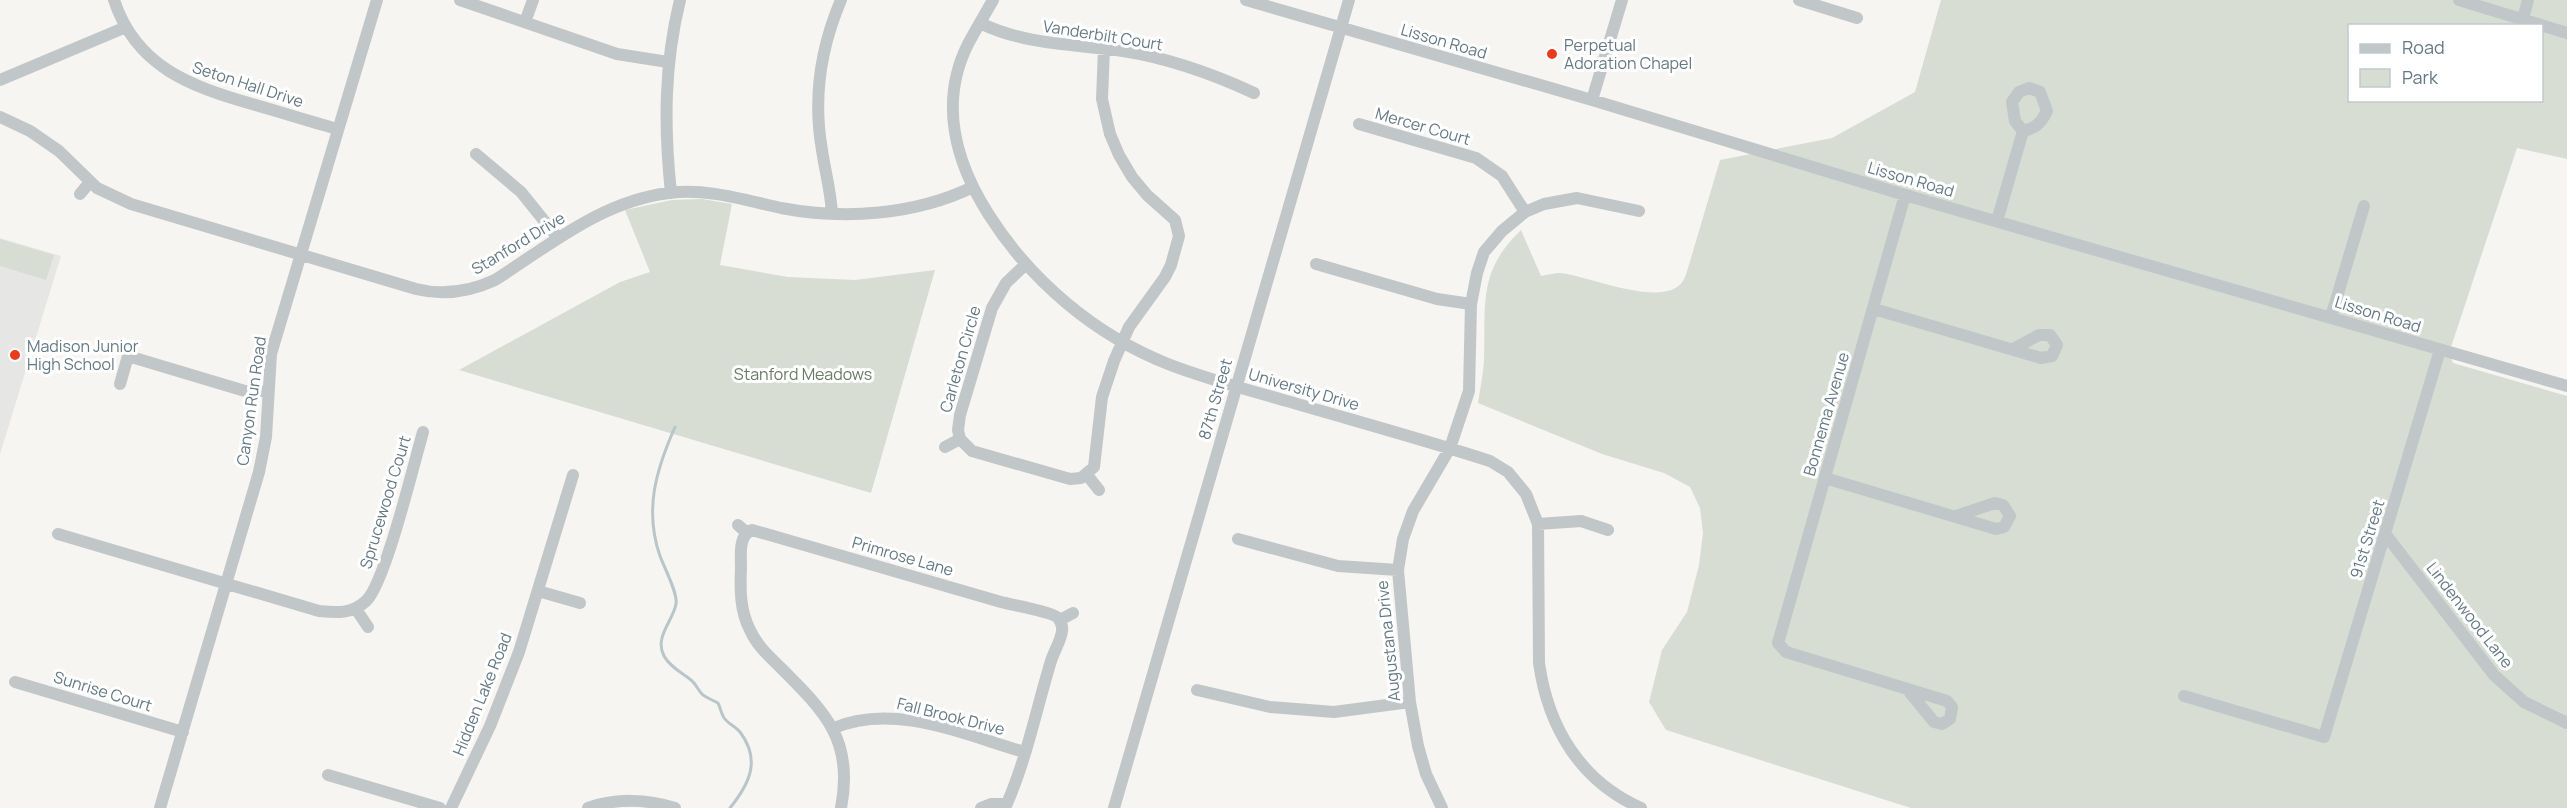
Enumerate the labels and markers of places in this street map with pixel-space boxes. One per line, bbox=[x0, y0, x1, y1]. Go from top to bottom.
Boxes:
place label: Perpetual Adoration Chapel bbox=[1564, 34, 1692, 74]
marker: Perpetual Adoration Chapel bbox=[1545, 47, 1559, 61]
place label: Madison Junior High School bbox=[27, 335, 139, 375]
marker: Madison Junior High School bbox=[8, 348, 22, 362]

